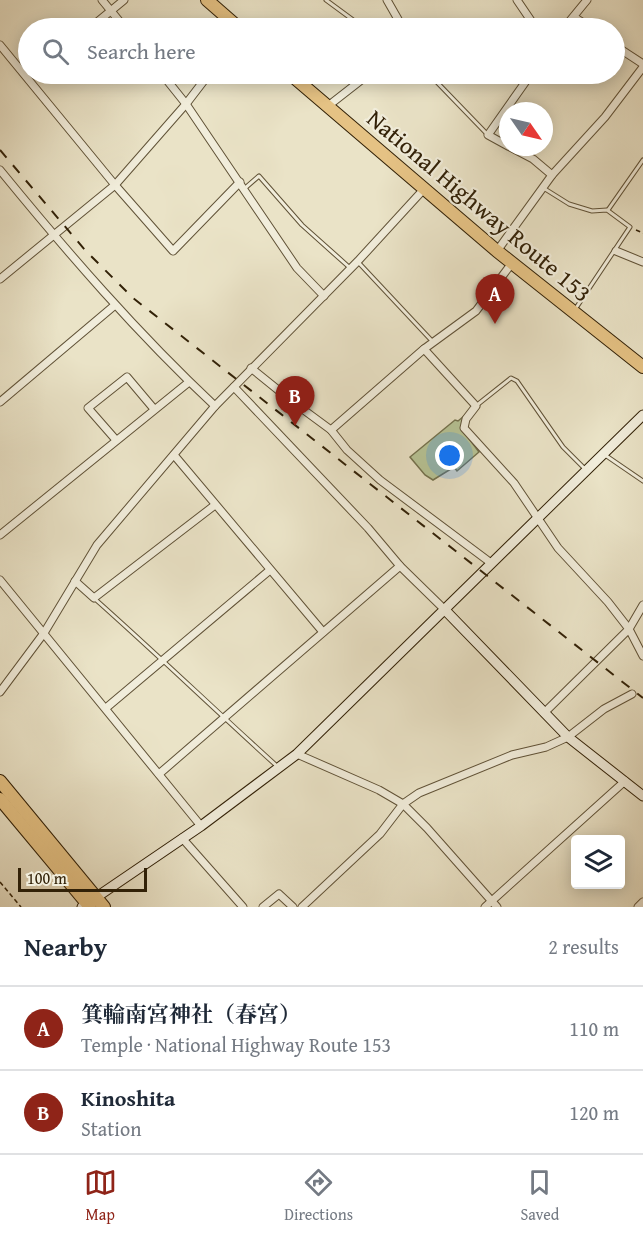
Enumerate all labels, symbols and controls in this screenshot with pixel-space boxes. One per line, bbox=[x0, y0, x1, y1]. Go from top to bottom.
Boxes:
search box bbox=[18, 18, 625, 84]
icon: search bbox=[39, 35, 72, 68]
text: Search here bbox=[87, 35, 196, 67]
street label: National Highway Route 153 bbox=[360, 101, 599, 310]
north arrow bbox=[499, 102, 553, 156]
pin: A bbox=[476, 274, 514, 324]
pin: B bbox=[276, 376, 314, 426]
your location bbox=[435, 441, 464, 470]
map controls bbox=[571, 835, 625, 889]
button: layers bbox=[571, 835, 625, 889]
scale bar bbox=[18, 865, 147, 892]
text: 100 m bbox=[27, 866, 67, 890]
text: Nearby bbox=[24, 927, 107, 966]
text: 2 results bbox=[548, 932, 619, 961]
text: 箕輪南宮神社（春宮） bbox=[81, 998, 301, 1030]
text: A bbox=[37, 1014, 50, 1043]
text: 110 m bbox=[569, 1014, 619, 1043]
text: Temple · National Highway Route 153 bbox=[81, 1030, 391, 1059]
text: Kinoshita bbox=[81, 1082, 175, 1114]
text: B bbox=[37, 1098, 50, 1127]
text: 120 m bbox=[569, 1098, 619, 1127]
text: Station bbox=[81, 1114, 141, 1143]
tab: Map bbox=[84, 1166, 117, 1226]
tab: Directions bbox=[284, 1166, 353, 1226]
tab: Saved bbox=[520, 1166, 559, 1226]

